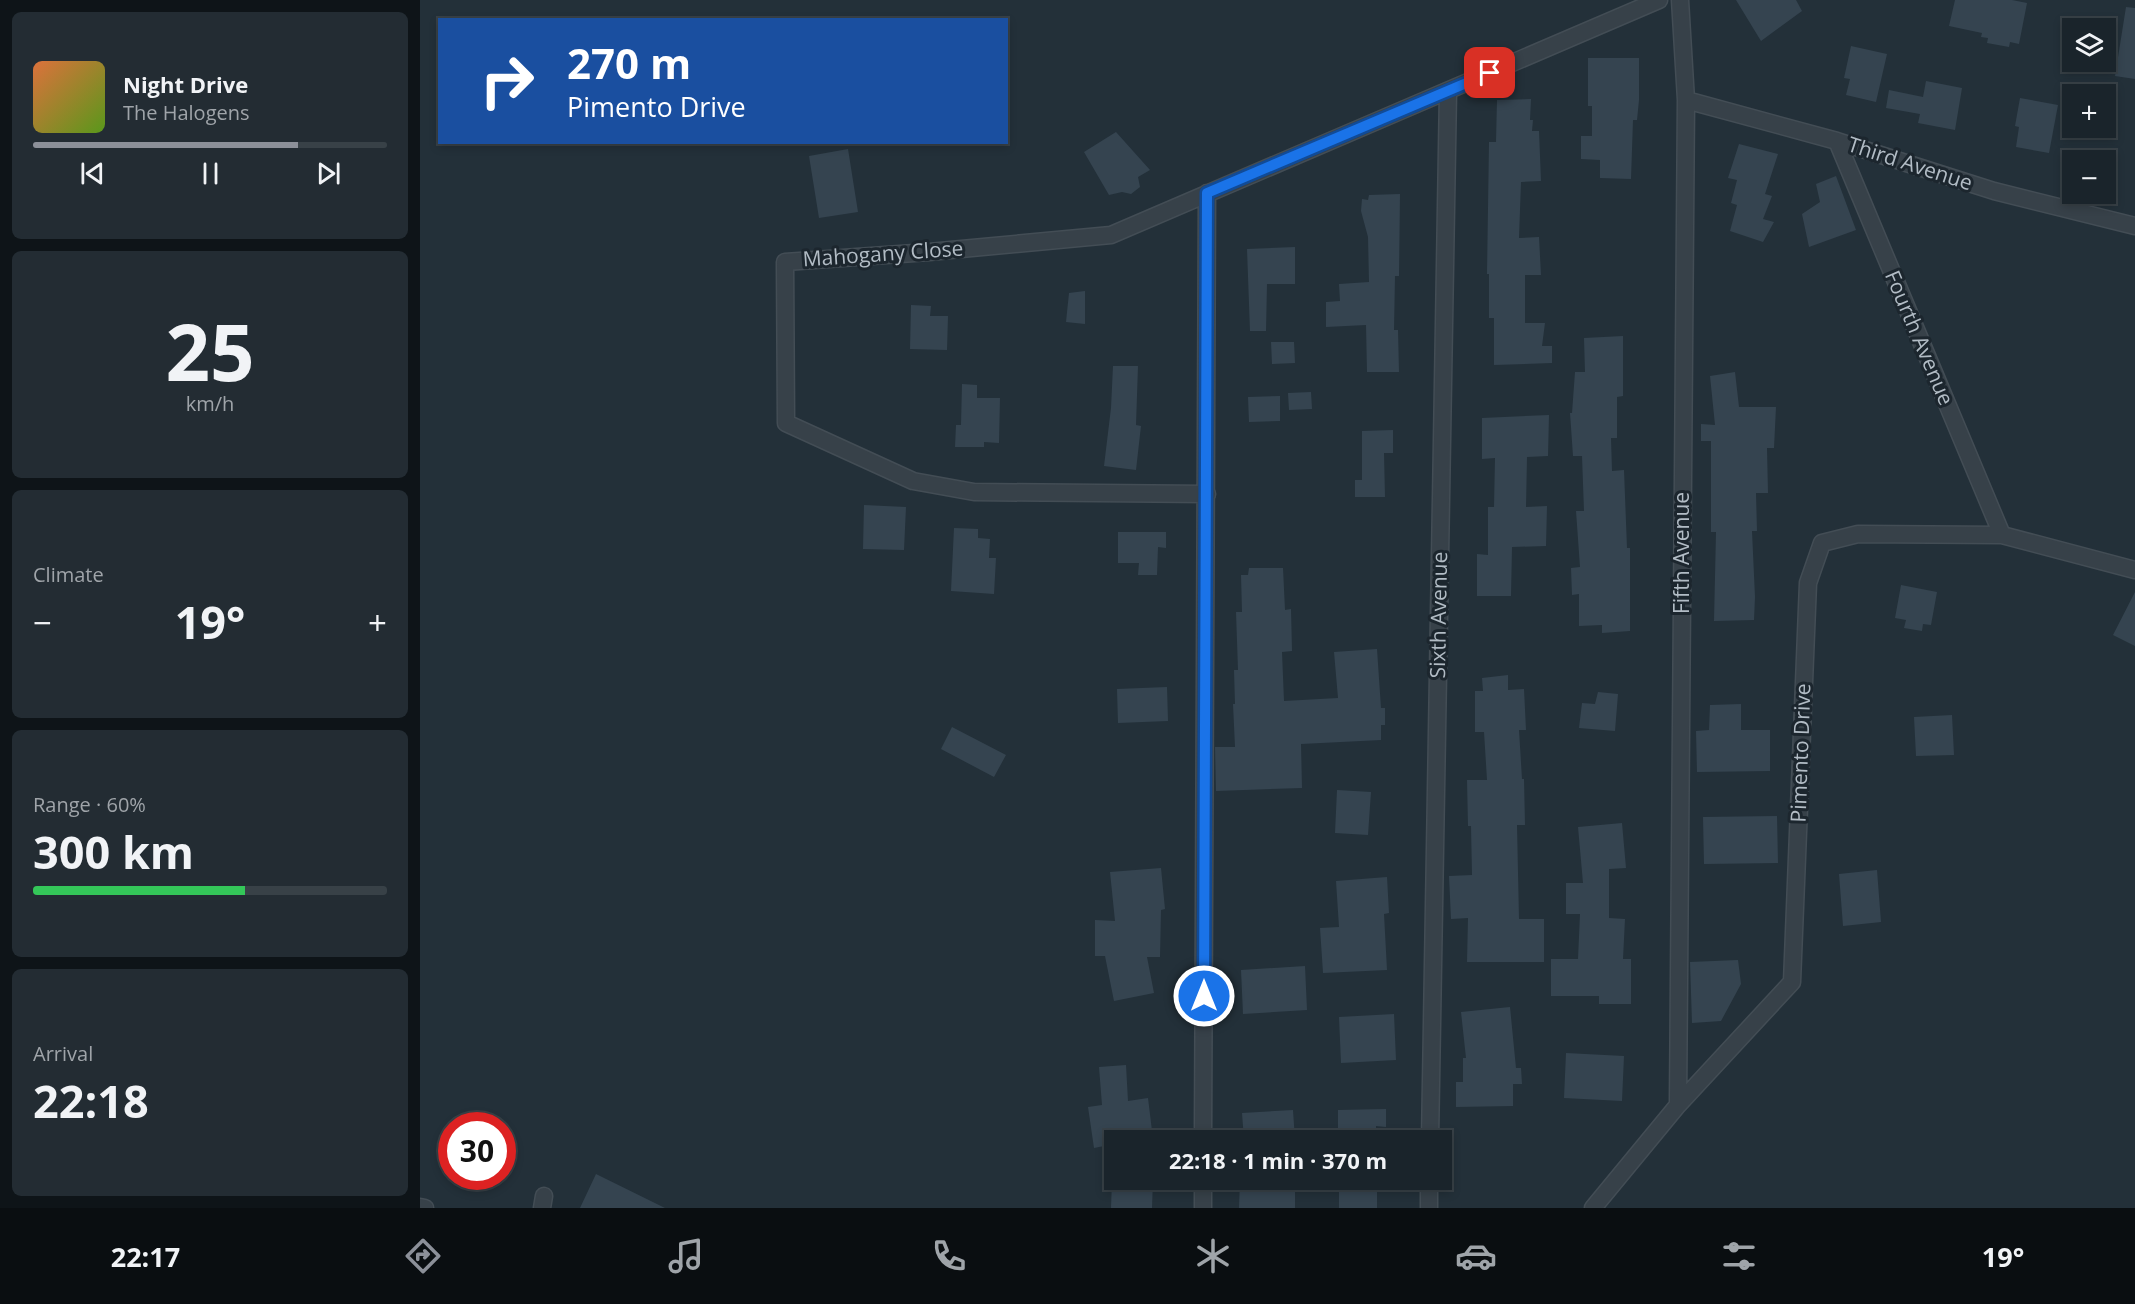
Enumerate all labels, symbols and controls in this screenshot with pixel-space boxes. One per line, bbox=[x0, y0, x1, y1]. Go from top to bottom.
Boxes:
map controls bbox=[2062, 18, 2116, 204]
button: layers bbox=[2062, 18, 2116, 72]
text: 270 m bbox=[567, 34, 691, 91]
icon: right bbox=[468, 42, 546, 120]
pin bbox=[1464, 47, 1515, 98]
icon: arrive bbox=[1473, 56, 1506, 89]
text: Night Drive bbox=[123, 69, 248, 99]
button: + bbox=[2062, 84, 2116, 138]
text: Pimento Drive bbox=[567, 88, 746, 125]
text: The Halogens bbox=[123, 99, 250, 126]
street label: Third Avenue bbox=[1844, 130, 1976, 196]
button: − bbox=[2062, 150, 2116, 204]
icon: previous bbox=[76, 157, 109, 190]
icon: pause bbox=[194, 157, 227, 190]
icon: next bbox=[312, 157, 345, 190]
street label: Mahogany Close bbox=[802, 233, 964, 273]
street label: Fourth Avenue bbox=[1879, 266, 1961, 409]
text: 25 bbox=[165, 298, 255, 404]
text: km/h bbox=[186, 390, 234, 417]
street label: Fifth Avenue bbox=[1667, 492, 1695, 614]
street label: Sixth Avenue bbox=[1423, 551, 1453, 679]
text: Climate bbox=[33, 561, 104, 588]
text: 19° bbox=[175, 591, 245, 652]
text: − bbox=[33, 600, 52, 645]
text: + bbox=[368, 600, 387, 645]
street label: Pimento Drive bbox=[1784, 683, 1816, 823]
text: Range · 60% bbox=[33, 791, 146, 818]
text: 300 km bbox=[33, 821, 194, 882]
position arrow bbox=[1172, 964, 1236, 1028]
text: Arrival bbox=[33, 1040, 93, 1067]
text: 22:18 bbox=[33, 1070, 149, 1131]
speed limit sign: 30 bbox=[438, 1112, 516, 1190]
text: 22:18 · 1 min · 370 m bbox=[1169, 1145, 1387, 1175]
icon: directions bbox=[402, 1235, 444, 1277]
icon: music bbox=[665, 1235, 707, 1277]
icon: phone bbox=[928, 1235, 970, 1277]
icon: climate bbox=[1192, 1235, 1234, 1277]
icon: car bbox=[1455, 1235, 1497, 1277]
icon: filters bbox=[1718, 1235, 1760, 1277]
text: 22:17 bbox=[111, 1238, 180, 1275]
text: 19° bbox=[1982, 1238, 2024, 1275]

